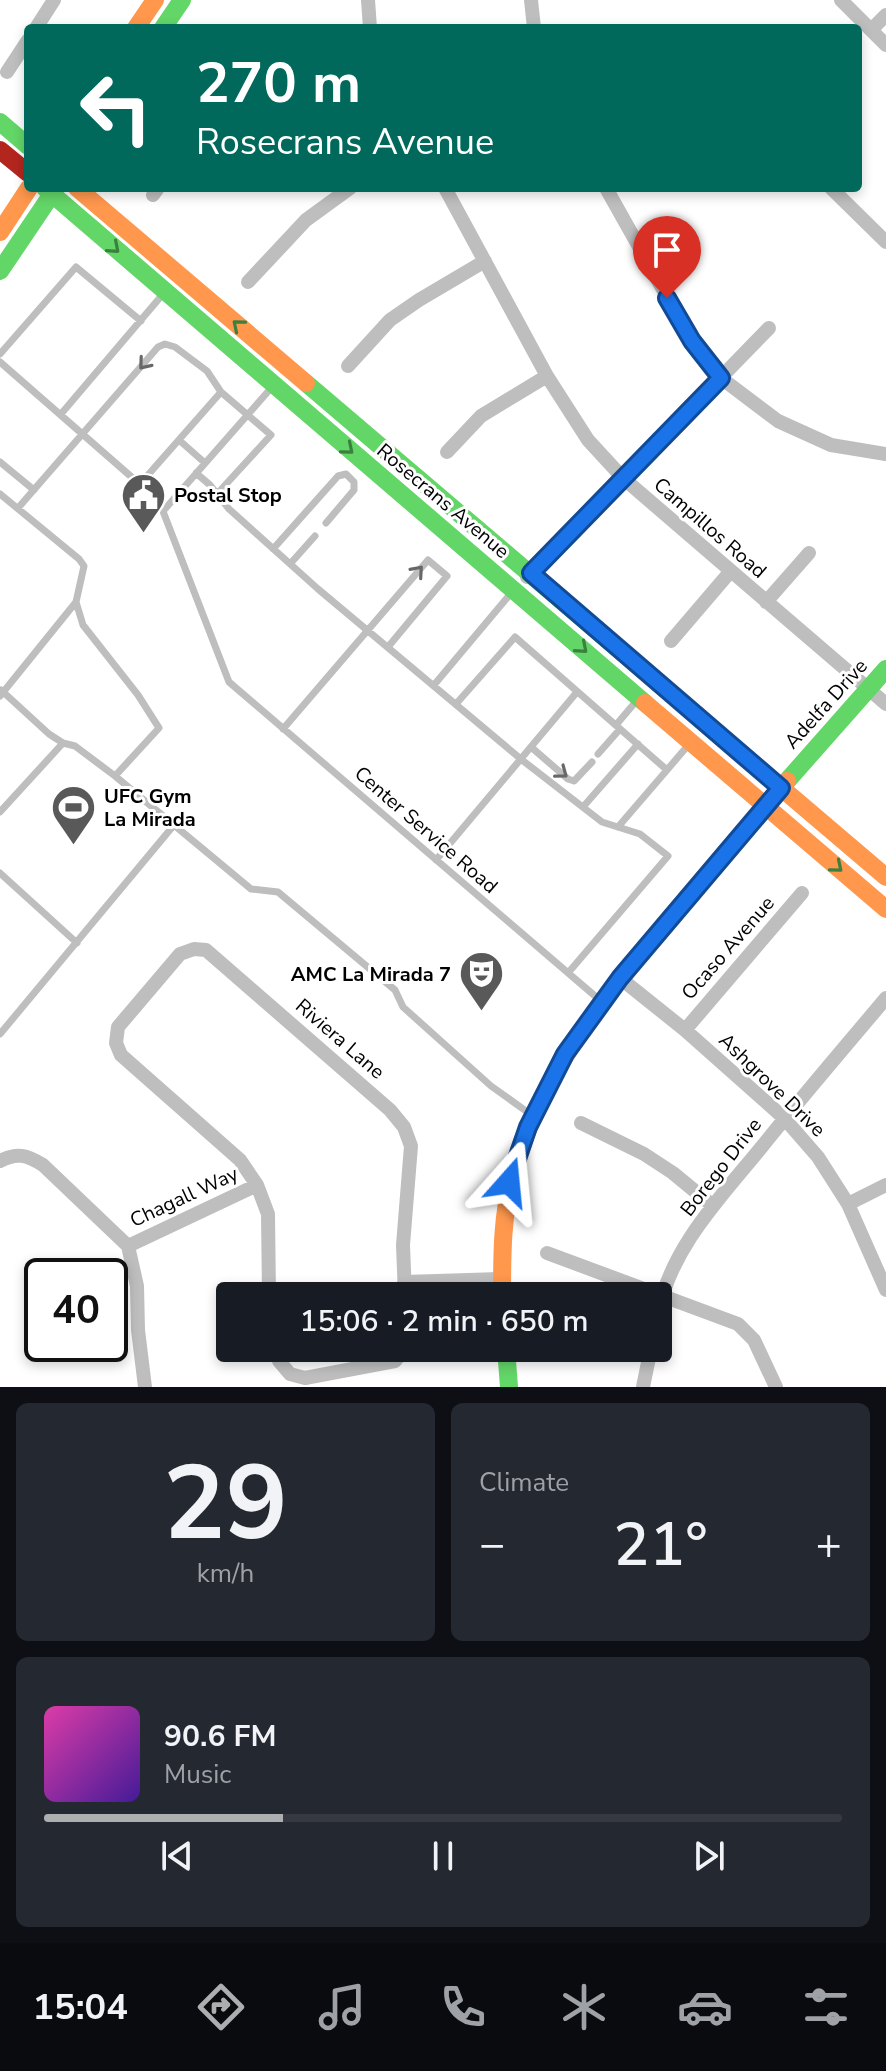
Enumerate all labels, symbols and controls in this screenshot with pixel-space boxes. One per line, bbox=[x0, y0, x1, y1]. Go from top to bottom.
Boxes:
text: 270 m bbox=[196, 45, 361, 122]
icon: left bbox=[64, 56, 168, 160]
text: Rosecrans Avenue bbox=[196, 118, 494, 167]
pin bbox=[633, 216, 701, 298]
icon: arrive bbox=[645, 228, 689, 272]
one-way arrow bbox=[105, 238, 120, 253]
one-way arrow bbox=[233, 320, 248, 335]
one-way arrow bbox=[139, 355, 154, 369]
street label: Rosecrans Avenue bbox=[371, 437, 515, 565]
one-way arrow bbox=[339, 439, 354, 454]
public building icon: Postal Stop bbox=[119, 471, 167, 534]
street label: Campillos Road bbox=[648, 471, 772, 585]
place label: Postal Stop bbox=[174, 482, 282, 509]
one-way arrow bbox=[409, 566, 423, 581]
one-way arrow bbox=[572, 638, 587, 653]
street label: Adelfa Drive bbox=[778, 653, 874, 755]
street label: Center Service Road bbox=[349, 760, 503, 900]
one-way arrow bbox=[553, 763, 568, 778]
sports icon: UFC Gym La Mirada bbox=[49, 783, 97, 846]
place label: UFC Gym La Mirada bbox=[104, 783, 196, 833]
one-way arrow bbox=[828, 857, 842, 872]
street label: Ocaso Avenue bbox=[675, 890, 781, 1006]
theatre icon: AMC La Mirada 7 bbox=[458, 950, 506, 1013]
place label: AMC La Mirada 7 bbox=[291, 961, 451, 988]
street label: Riviera Lane bbox=[290, 993, 390, 1085]
street label: Ashgrove Drive bbox=[713, 1027, 831, 1143]
street label: Borego Drive bbox=[674, 1112, 768, 1222]
position arrow bbox=[467, 1140, 551, 1224]
street label: Chagall Way bbox=[126, 1160, 243, 1234]
speed limit sign: 40 bbox=[24, 1258, 128, 1362]
text: 15:06 · 2 min · 650 m bbox=[299, 1301, 589, 1342]
text: 29 bbox=[163, 1433, 288, 1575]
text: Climate bbox=[479, 1465, 569, 1500]
text: 21° bbox=[613, 1504, 708, 1586]
text: − bbox=[479, 1515, 505, 1575]
text: + bbox=[816, 1515, 842, 1575]
text: km/h bbox=[197, 1556, 254, 1591]
text: 90.6 FM bbox=[164, 1716, 276, 1757]
text: Music bbox=[164, 1757, 231, 1792]
icon: previous bbox=[155, 1834, 199, 1878]
icon: pause bbox=[421, 1834, 465, 1878]
icon: next bbox=[687, 1834, 731, 1878]
icon: directions bbox=[193, 1979, 249, 2035]
icon: music bbox=[314, 1979, 370, 2035]
icon: phone bbox=[435, 1979, 491, 2035]
icon: climate bbox=[556, 1979, 612, 2035]
icon: car bbox=[677, 1979, 733, 2035]
icon: filters bbox=[798, 1979, 854, 2035]
text: 15:04 bbox=[32, 1983, 128, 2032]

